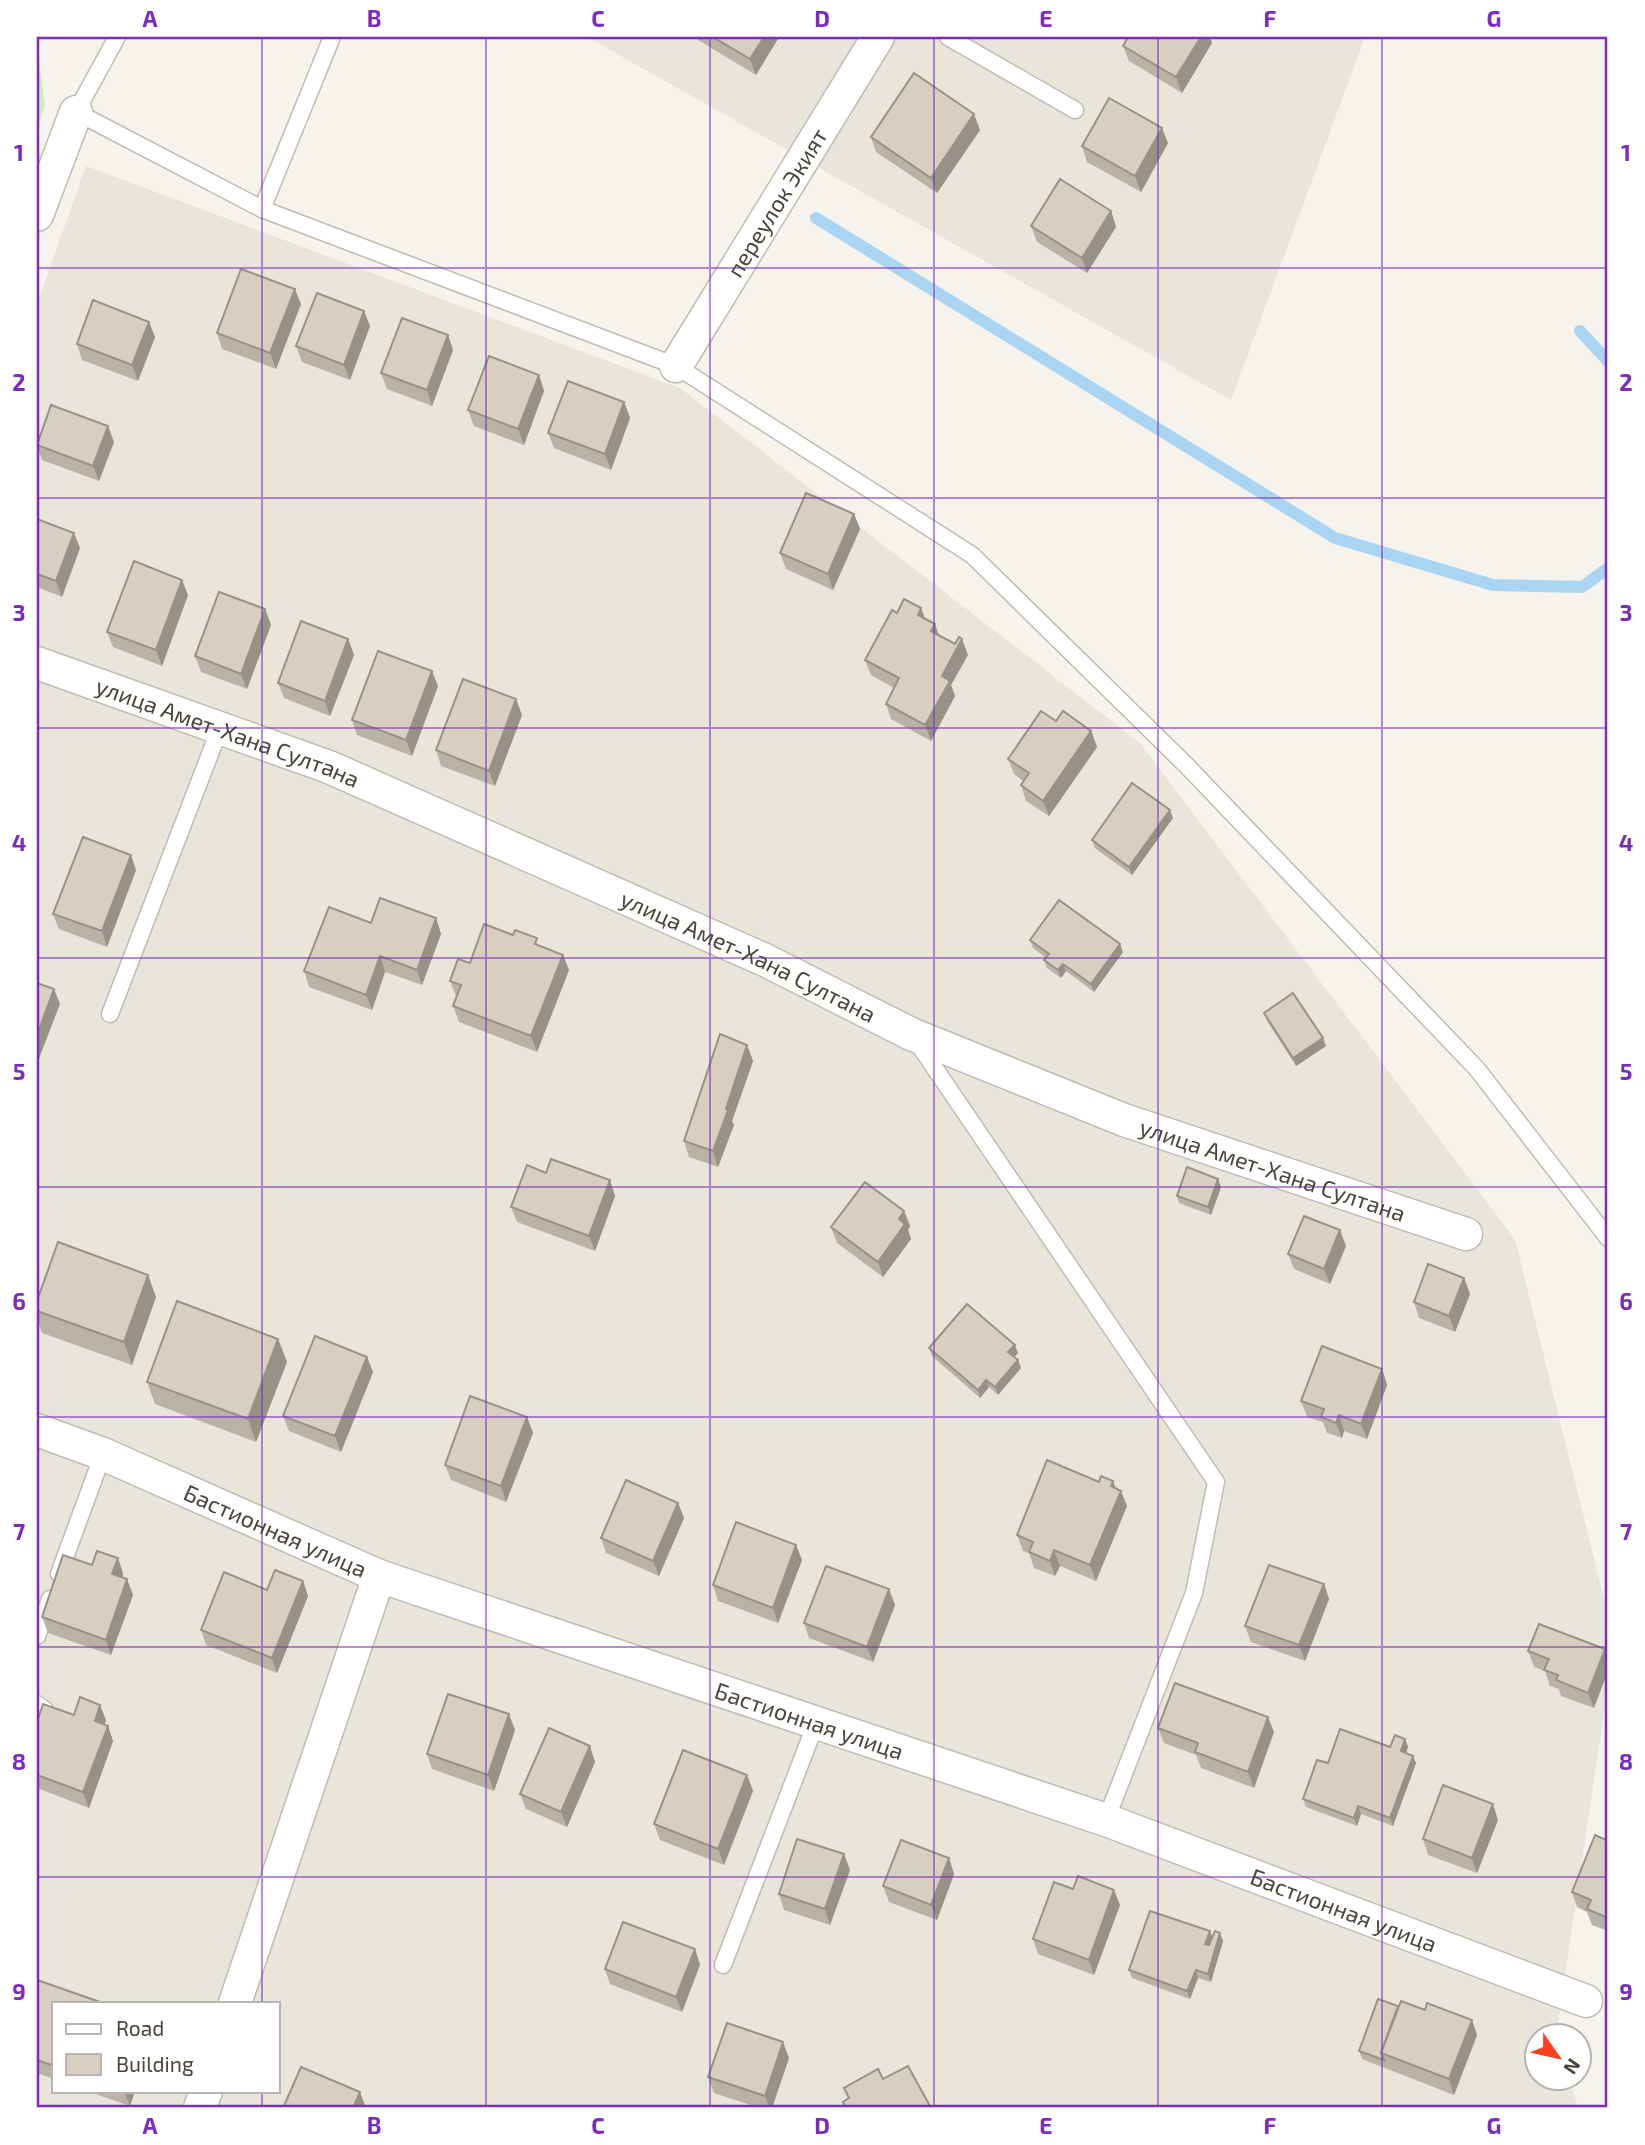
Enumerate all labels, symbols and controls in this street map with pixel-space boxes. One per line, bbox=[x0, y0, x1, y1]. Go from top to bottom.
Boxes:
text: A bbox=[142, 4, 158, 32]
text: B bbox=[367, 4, 381, 32]
text: C bbox=[591, 4, 605, 32]
text: D bbox=[814, 4, 830, 32]
text: E bbox=[1039, 4, 1053, 32]
text: F bbox=[1264, 4, 1277, 32]
text: G bbox=[1487, 4, 1501, 32]
street label: переулок Экият bbox=[720, 123, 833, 282]
text: 1 bbox=[14, 138, 24, 166]
text: 1 bbox=[1621, 138, 1631, 166]
text: 2 bbox=[12, 368, 26, 396]
text: 2 bbox=[1619, 368, 1633, 396]
text: 3 bbox=[12, 598, 26, 626]
text: 3 bbox=[1619, 598, 1633, 626]
street label: улица Амет-Хана Султана bbox=[92, 671, 364, 793]
text: 4 bbox=[12, 828, 26, 856]
text: 4 bbox=[1619, 828, 1633, 856]
street label: улица Амет-Хана Султана bbox=[616, 884, 881, 1028]
text: 5 bbox=[13, 1057, 25, 1085]
text: 5 bbox=[1620, 1057, 1632, 1085]
street label: улица Амет-Хана Султана bbox=[1136, 1112, 1409, 1227]
text: 6 bbox=[12, 1287, 26, 1315]
text: 6 bbox=[1619, 1287, 1633, 1315]
street label: Бастионная улица bbox=[180, 1478, 371, 1583]
text: 7 bbox=[13, 1517, 25, 1545]
text: 7 bbox=[1620, 1517, 1632, 1545]
street label: Бастионная улица bbox=[711, 1676, 907, 1765]
text: 8 bbox=[12, 1747, 26, 1775]
text: 8 bbox=[1619, 1747, 1633, 1775]
street label: Бастионная улица bbox=[1247, 1862, 1441, 1958]
text: 9 bbox=[12, 1977, 26, 2005]
text: 9 bbox=[1619, 1977, 1633, 2005]
legend bbox=[52, 2002, 280, 2092]
text: Road bbox=[116, 2015, 164, 2040]
north arrow bbox=[1522, 2022, 1592, 2092]
text: Building bbox=[116, 2051, 194, 2076]
text: N bbox=[1559, 2055, 1586, 2079]
text: A bbox=[142, 2111, 158, 2139]
text: B bbox=[367, 2111, 381, 2139]
text: C bbox=[591, 2111, 605, 2139]
text: D bbox=[814, 2111, 830, 2139]
text: E bbox=[1039, 2111, 1053, 2139]
text: F bbox=[1264, 2111, 1277, 2139]
text: G bbox=[1487, 2111, 1501, 2139]

